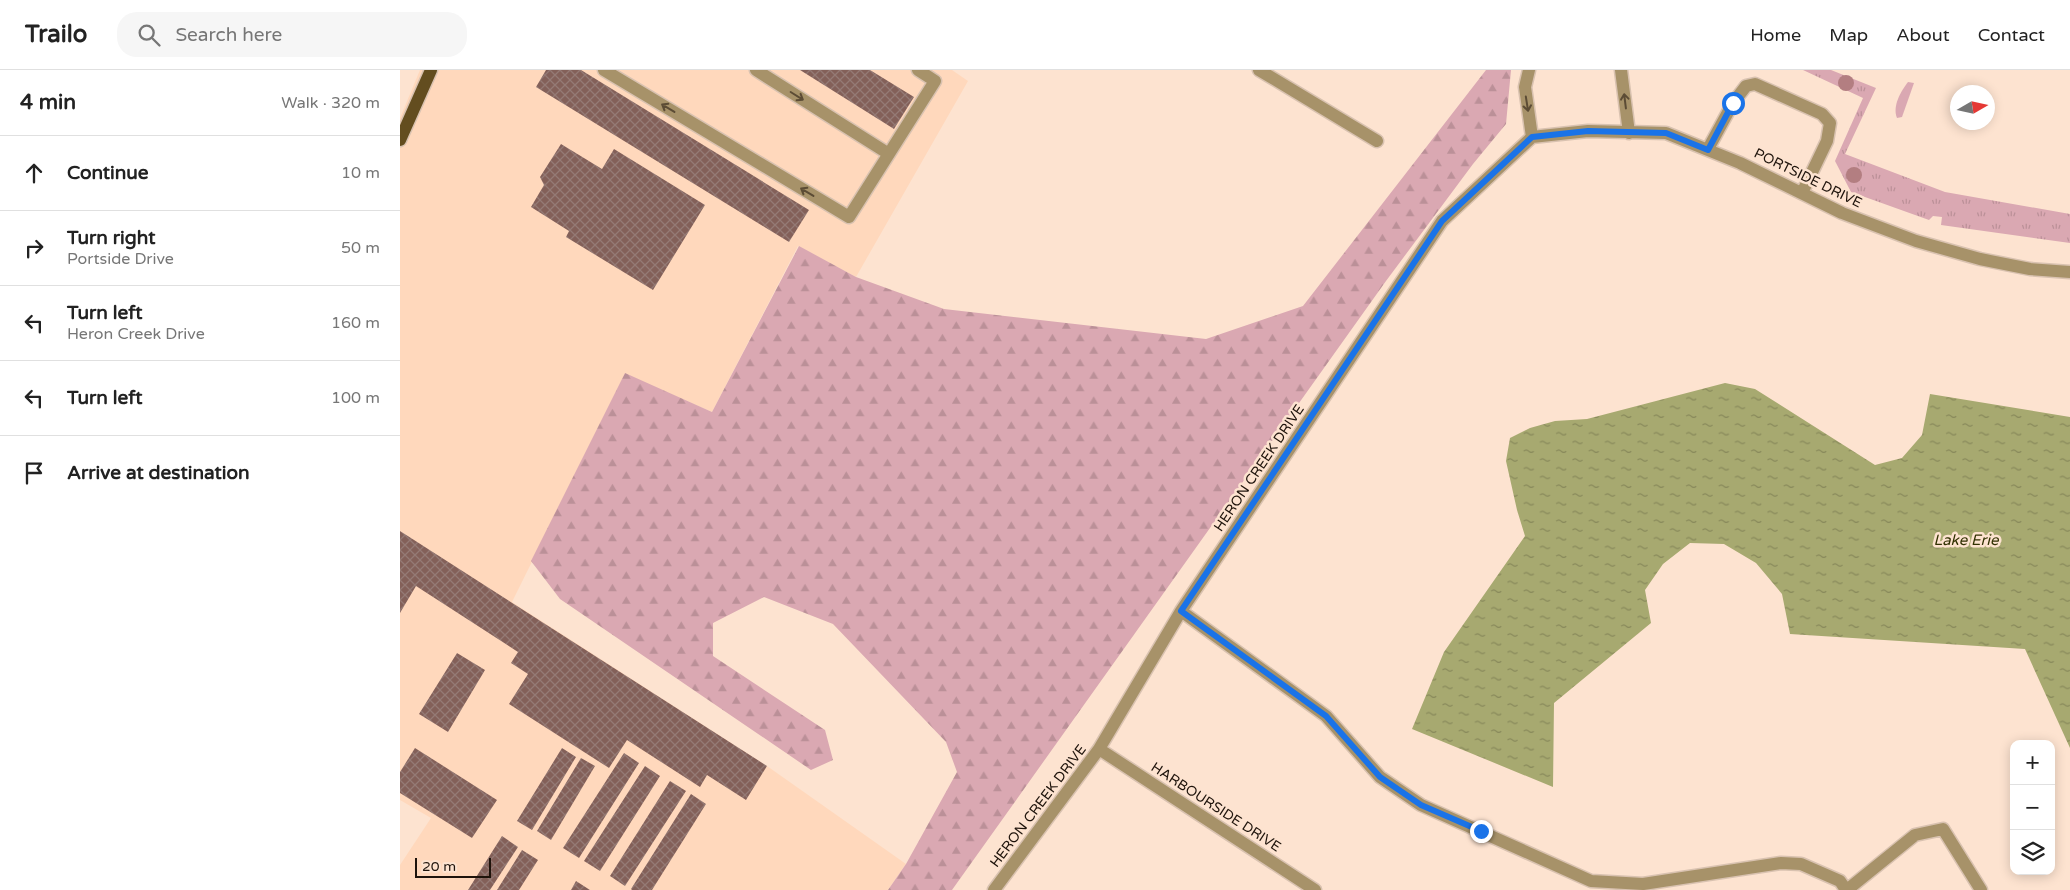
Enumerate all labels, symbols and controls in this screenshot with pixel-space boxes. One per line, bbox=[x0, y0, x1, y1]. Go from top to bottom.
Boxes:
search box bbox=[117, 12, 467, 57]
text: Trailo bbox=[25, 20, 87, 49]
icon: search bbox=[135, 21, 163, 49]
text: Search here bbox=[175, 24, 282, 46]
text: Home bbox=[1750, 24, 1801, 46]
text: Map bbox=[1829, 24, 1868, 46]
text: About bbox=[1896, 24, 1950, 46]
text: Contact bbox=[1978, 24, 2045, 46]
north arrow bbox=[1950, 85, 1995, 130]
text: 4 min bbox=[20, 90, 76, 115]
one-way arrow bbox=[790, 91, 804, 101]
route start bbox=[1722, 92, 1745, 115]
text: Walk · 320 m bbox=[281, 93, 380, 113]
one-way arrow bbox=[1620, 94, 1630, 110]
one-way arrow bbox=[1523, 95, 1533, 111]
one-way arrow bbox=[662, 103, 676, 113]
street label: PORTSIDE DRIVE bbox=[1751, 144, 1865, 212]
icon: ahead bbox=[20, 159, 48, 187]
text: Continue bbox=[67, 162, 149, 184]
text: 10 m bbox=[341, 163, 380, 183]
one-way arrow bbox=[801, 186, 815, 196]
text: Turn right bbox=[67, 227, 155, 249]
icon: right bbox=[20, 234, 48, 262]
text: 50 m bbox=[341, 238, 380, 258]
text: Portside Drive bbox=[67, 249, 174, 269]
text: Turn left bbox=[67, 302, 143, 324]
icon: left bbox=[20, 309, 48, 337]
text: 160 m bbox=[331, 313, 380, 333]
text: Heron Creek Drive bbox=[67, 324, 205, 344]
icon: left bbox=[20, 384, 48, 412]
text: Turn left bbox=[67, 387, 143, 409]
text: 100 m bbox=[331, 388, 380, 408]
street label: HERON CREEK DRIVE bbox=[1210, 401, 1308, 535]
icon: arrive bbox=[20, 459, 48, 487]
text: Arrive at destination bbox=[67, 462, 250, 484]
water label: Lake Erie bbox=[1934, 531, 2000, 549]
map controls bbox=[2010, 740, 2055, 875]
button: + bbox=[2010, 740, 2055, 785]
street label: HERON CREEK DRIVE bbox=[986, 741, 1090, 871]
street label: HARBOURSIDE DRIVE bbox=[1148, 759, 1284, 855]
button: − bbox=[2010, 785, 2055, 830]
route end bbox=[1470, 820, 1493, 843]
button: layers bbox=[2010, 830, 2055, 875]
scale bar bbox=[415, 855, 491, 878]
text: 20 m bbox=[422, 858, 456, 875]

